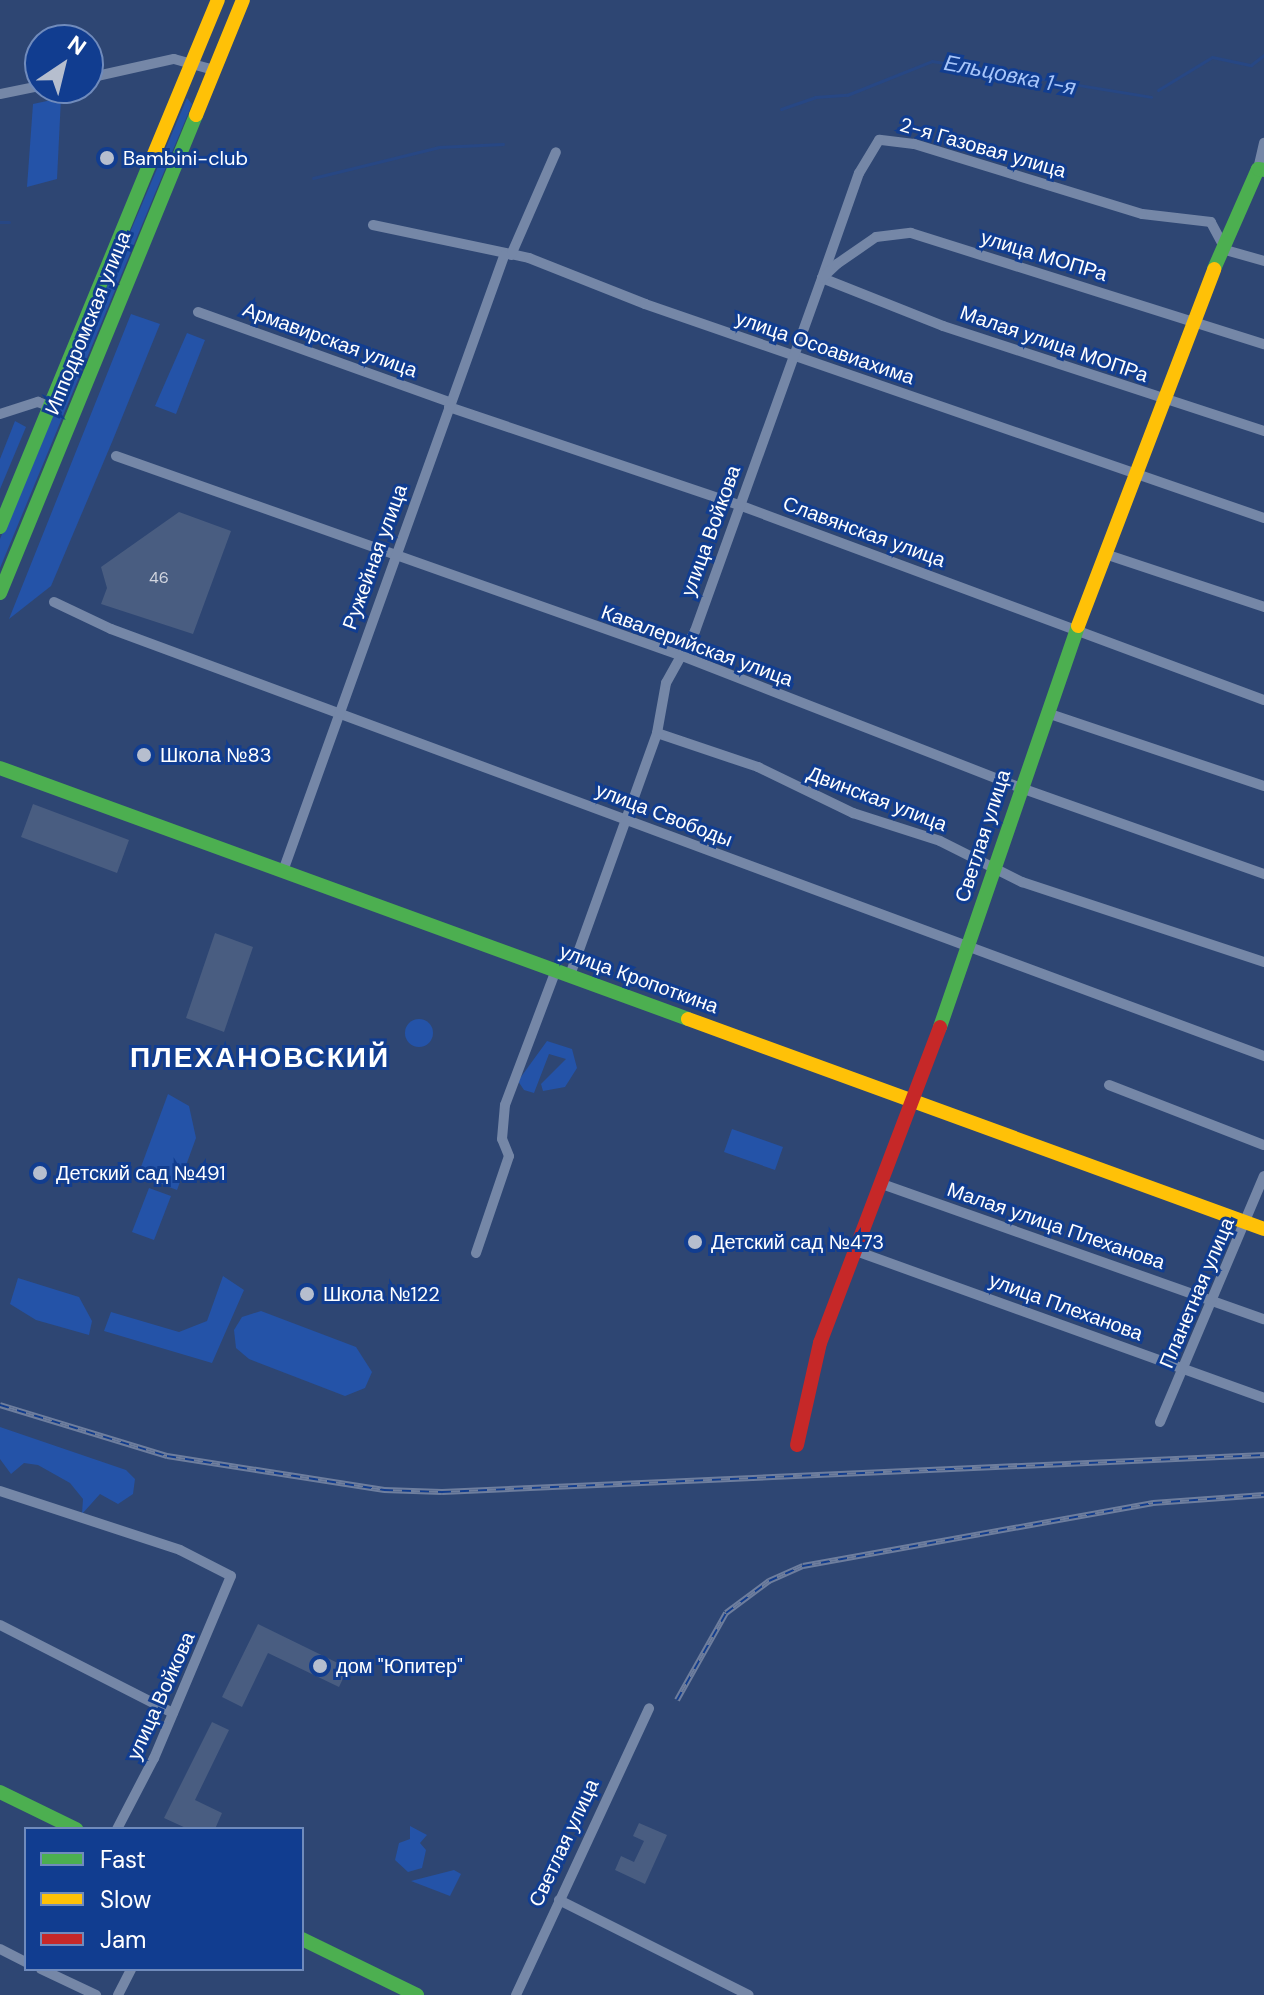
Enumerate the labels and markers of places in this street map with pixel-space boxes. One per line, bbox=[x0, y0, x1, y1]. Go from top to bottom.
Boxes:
place label: Bambini-club bbox=[123, 146, 248, 170]
marker: Bambini-club bbox=[98, 149, 116, 167]
place label: Школа №83 bbox=[160, 743, 272, 767]
marker: Школа №83 bbox=[135, 746, 153, 764]
place label: Детский сад №491 bbox=[56, 1161, 226, 1185]
marker: Детский сад №491 bbox=[31, 1164, 49, 1182]
place label: Детский сад №473 bbox=[711, 1230, 884, 1254]
marker: Детский сад №473 bbox=[686, 1233, 704, 1251]
place label: Школа №122 bbox=[323, 1282, 440, 1306]
marker: Школа №122 bbox=[298, 1285, 316, 1303]
place label: дом "Юпитер" bbox=[336, 1654, 463, 1678]
marker: дом "Юпитер" bbox=[311, 1657, 329, 1675]

